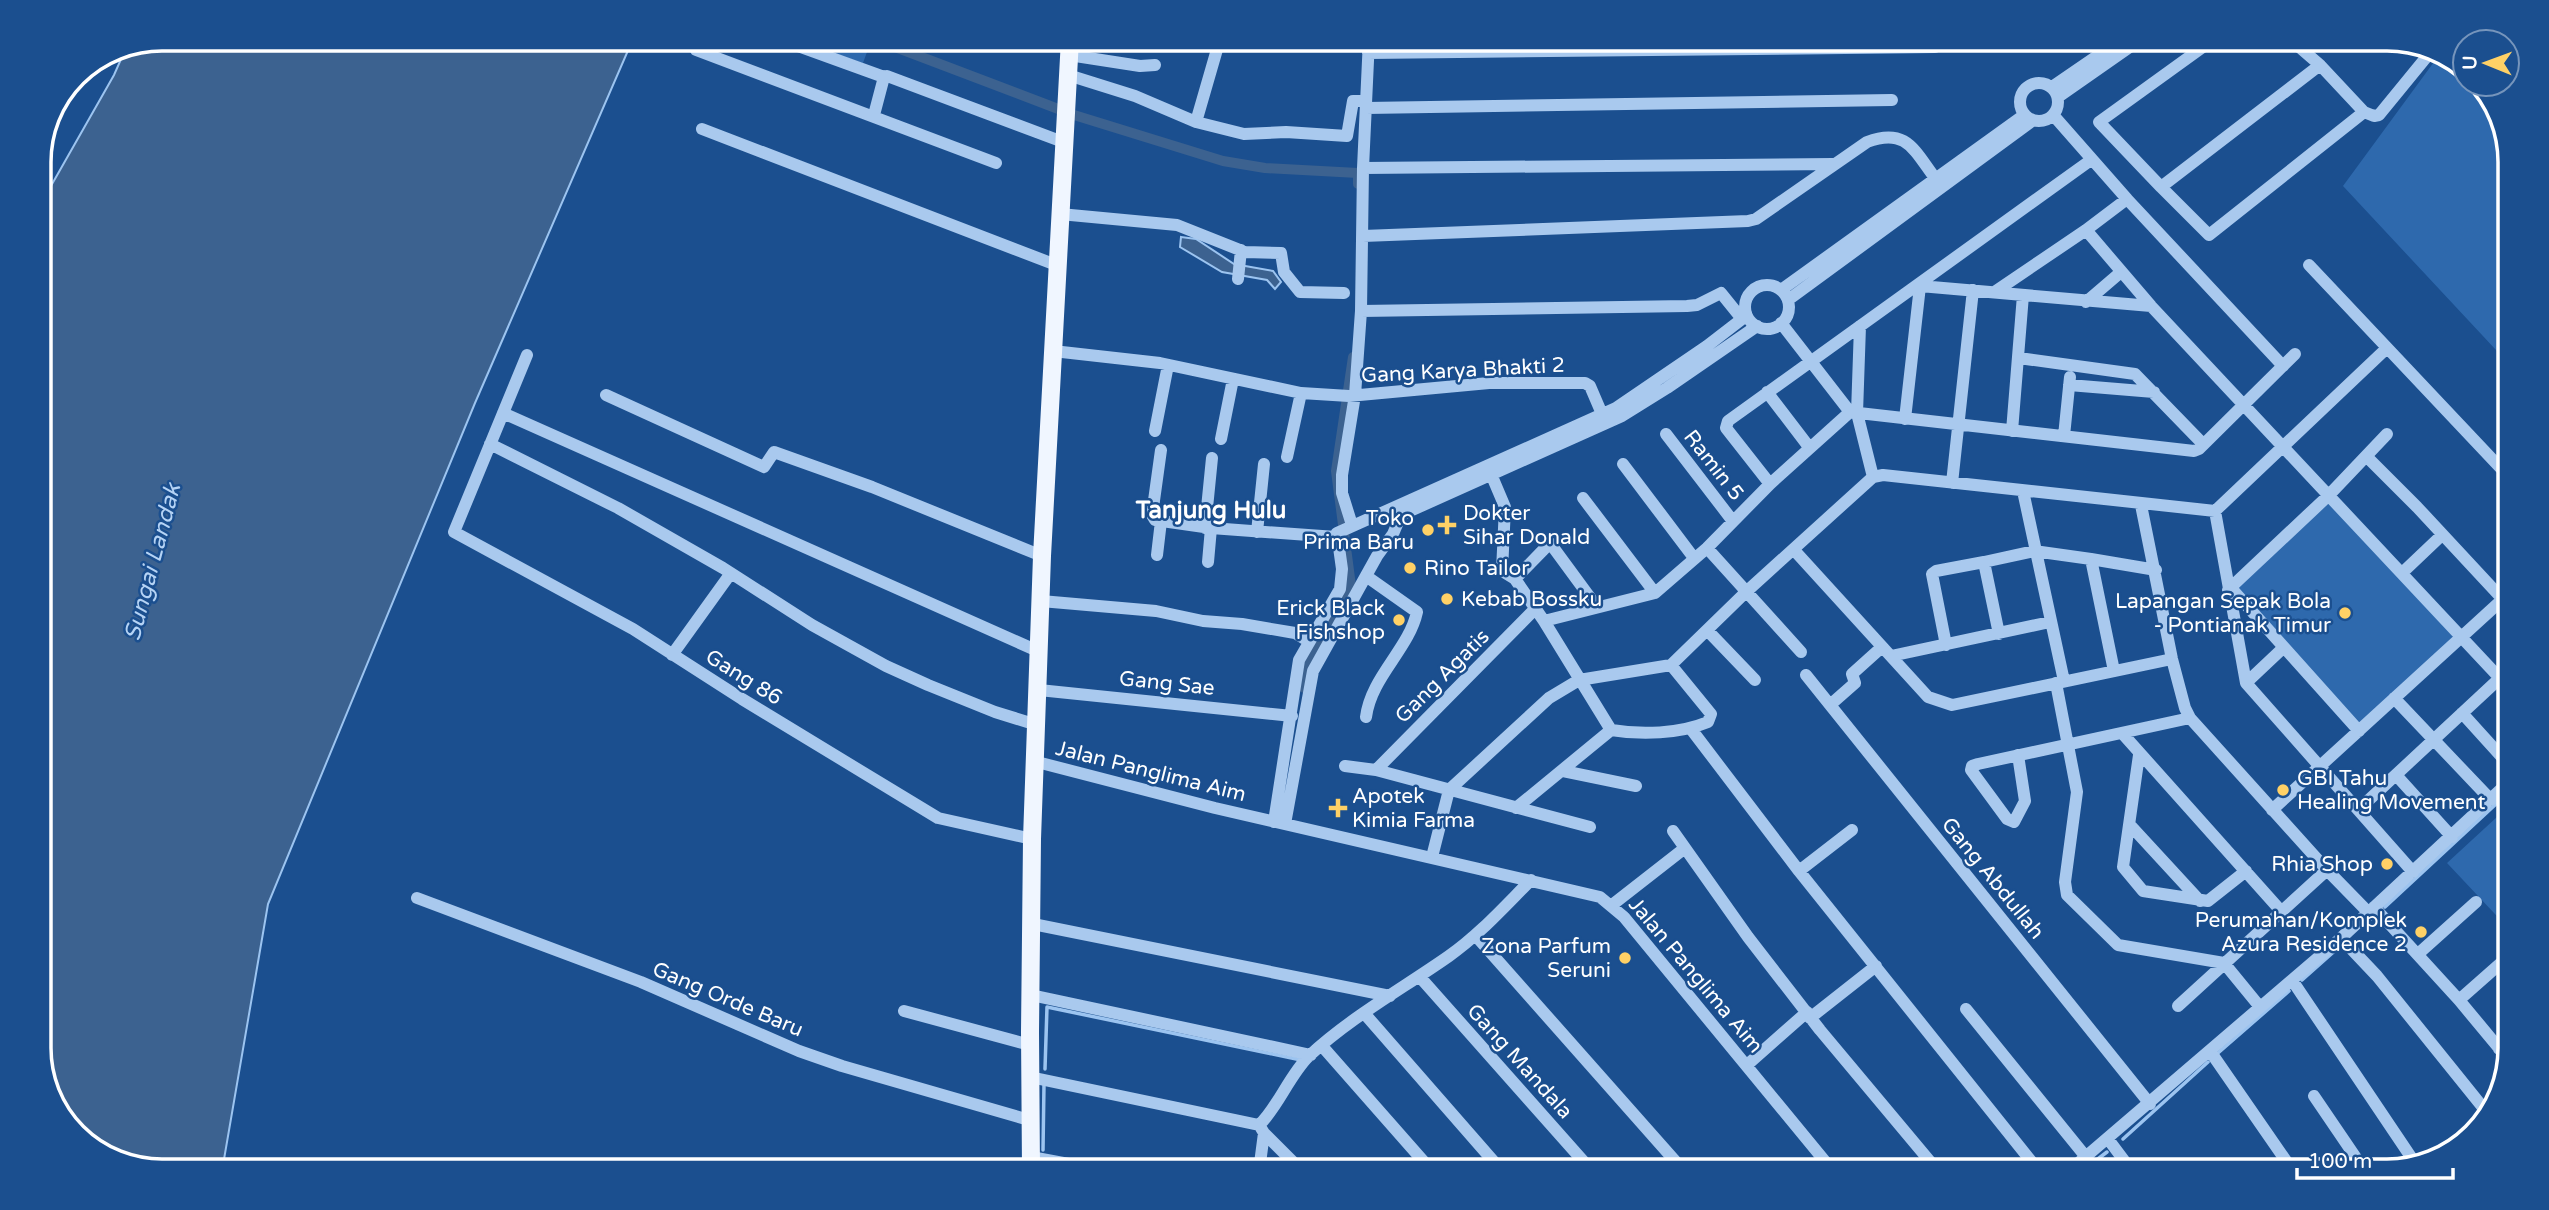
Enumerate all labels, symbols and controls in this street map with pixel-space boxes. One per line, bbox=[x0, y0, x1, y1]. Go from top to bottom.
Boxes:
north arrow bbox=[2451, 28, 2521, 98]
text: U bbox=[2459, 55, 2481, 70]
street label: Gang Karya Bhakti 2 bbox=[1361, 353, 1565, 388]
street label: Ramin 5 bbox=[1678, 425, 1749, 506]
water label: Sungai Landak bbox=[119, 479, 188, 644]
district label: Tanjung Hulu bbox=[1135, 496, 1286, 525]
place label: Dokter Sihar Donald bbox=[1463, 501, 1590, 550]
place label: Toko Prima Baru bbox=[1303, 506, 1414, 555]
marker: Dokter Sihar Donald bbox=[1437, 515, 1457, 535]
marker: Toko Prima Baru bbox=[1420, 522, 1436, 538]
place label: Rino Tailor bbox=[1424, 556, 1529, 581]
marker: Rino Tailor bbox=[1402, 560, 1418, 576]
place label: Kebab Bossku bbox=[1461, 587, 1602, 612]
place label: Lapangan Sepak Bola - Pontianak Timur bbox=[2115, 589, 2331, 638]
marker: Kebab Bossku bbox=[1439, 591, 1455, 607]
place label: Erick Black Fishshop bbox=[1276, 596, 1385, 645]
marker: Lapangan Sepak Bola - Pontianak Timur bbox=[2337, 605, 2353, 621]
marker: Erick Black Fishshop bbox=[1391, 612, 1407, 628]
street label: Gang Agatis bbox=[1390, 624, 1495, 729]
street label: Gang 86 bbox=[701, 644, 787, 711]
street label: Gang Sae bbox=[1118, 666, 1216, 701]
street label: Jalan Panglima Aim bbox=[1053, 736, 1249, 807]
place label: GBI Tahu Healing Movement bbox=[2297, 766, 2485, 815]
marker: GBI Tahu Healing Movement bbox=[2275, 782, 2291, 798]
place label: Apotek Kimia Farma bbox=[1352, 784, 1475, 833]
marker: Apotek Kimia Farma bbox=[1330, 800, 1346, 816]
street label: Gang Abdullah bbox=[1936, 813, 2049, 944]
place label: Rhia Shop bbox=[2271, 852, 2373, 877]
marker: Rhia Shop bbox=[2379, 856, 2395, 872]
street label: Jalan Panglima Aim bbox=[1623, 892, 1768, 1058]
place label: Perumahan/Komplek Azura Residence 2 bbox=[2195, 908, 2407, 957]
marker: Perumahan/Komplek Azura Residence 2 bbox=[2413, 924, 2429, 940]
place label: Zona Parfum Seruni bbox=[1481, 934, 1611, 983]
marker: Zona Parfum Seruni bbox=[1617, 950, 1633, 966]
street label: Gang Orde Baru bbox=[649, 956, 807, 1043]
street label: Gang Mandala bbox=[1461, 999, 1578, 1124]
scale bar bbox=[2297, 1136, 2453, 1180]
text: 100 m bbox=[2308, 1149, 2372, 1174]

